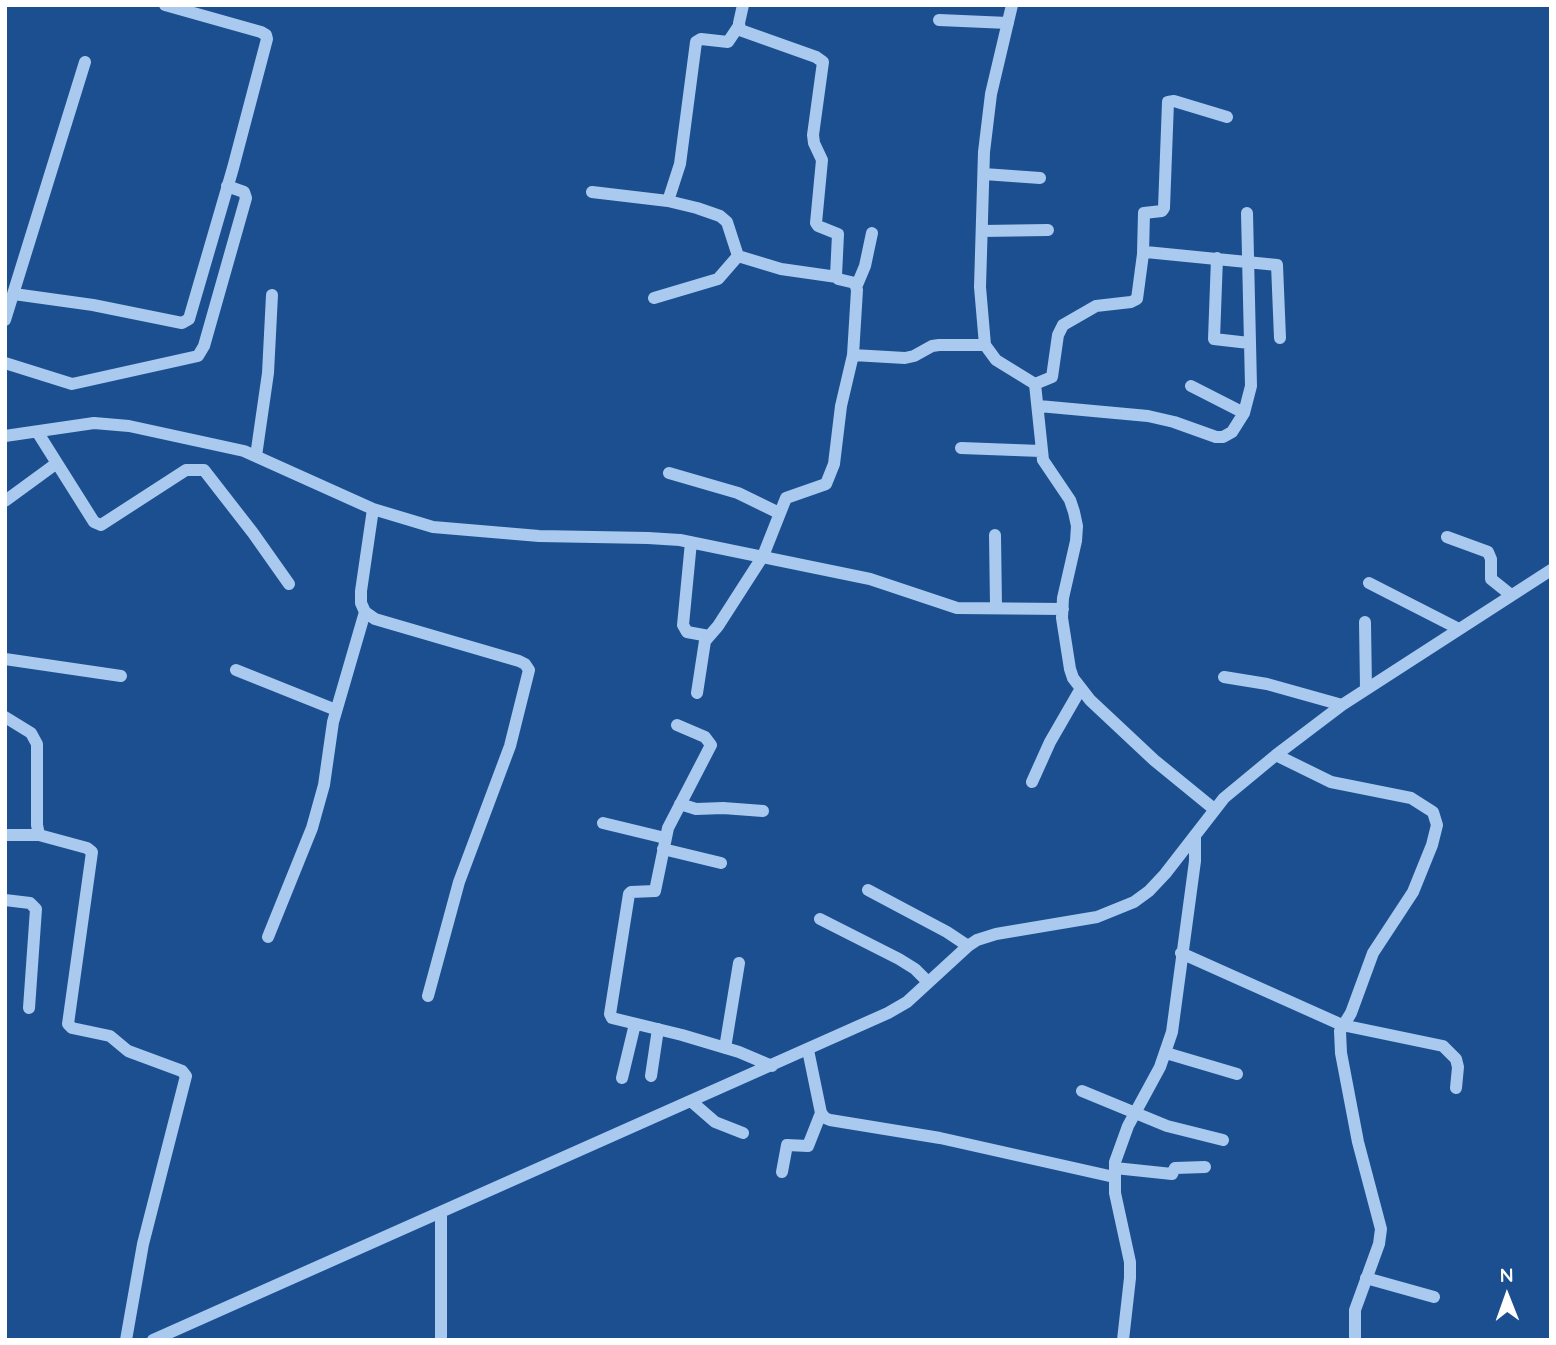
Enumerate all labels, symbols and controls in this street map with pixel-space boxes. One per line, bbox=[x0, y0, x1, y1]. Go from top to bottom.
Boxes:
north arrow bbox=[1472, 1261, 1542, 1331]
text: N bbox=[1499, 1263, 1514, 1287]

